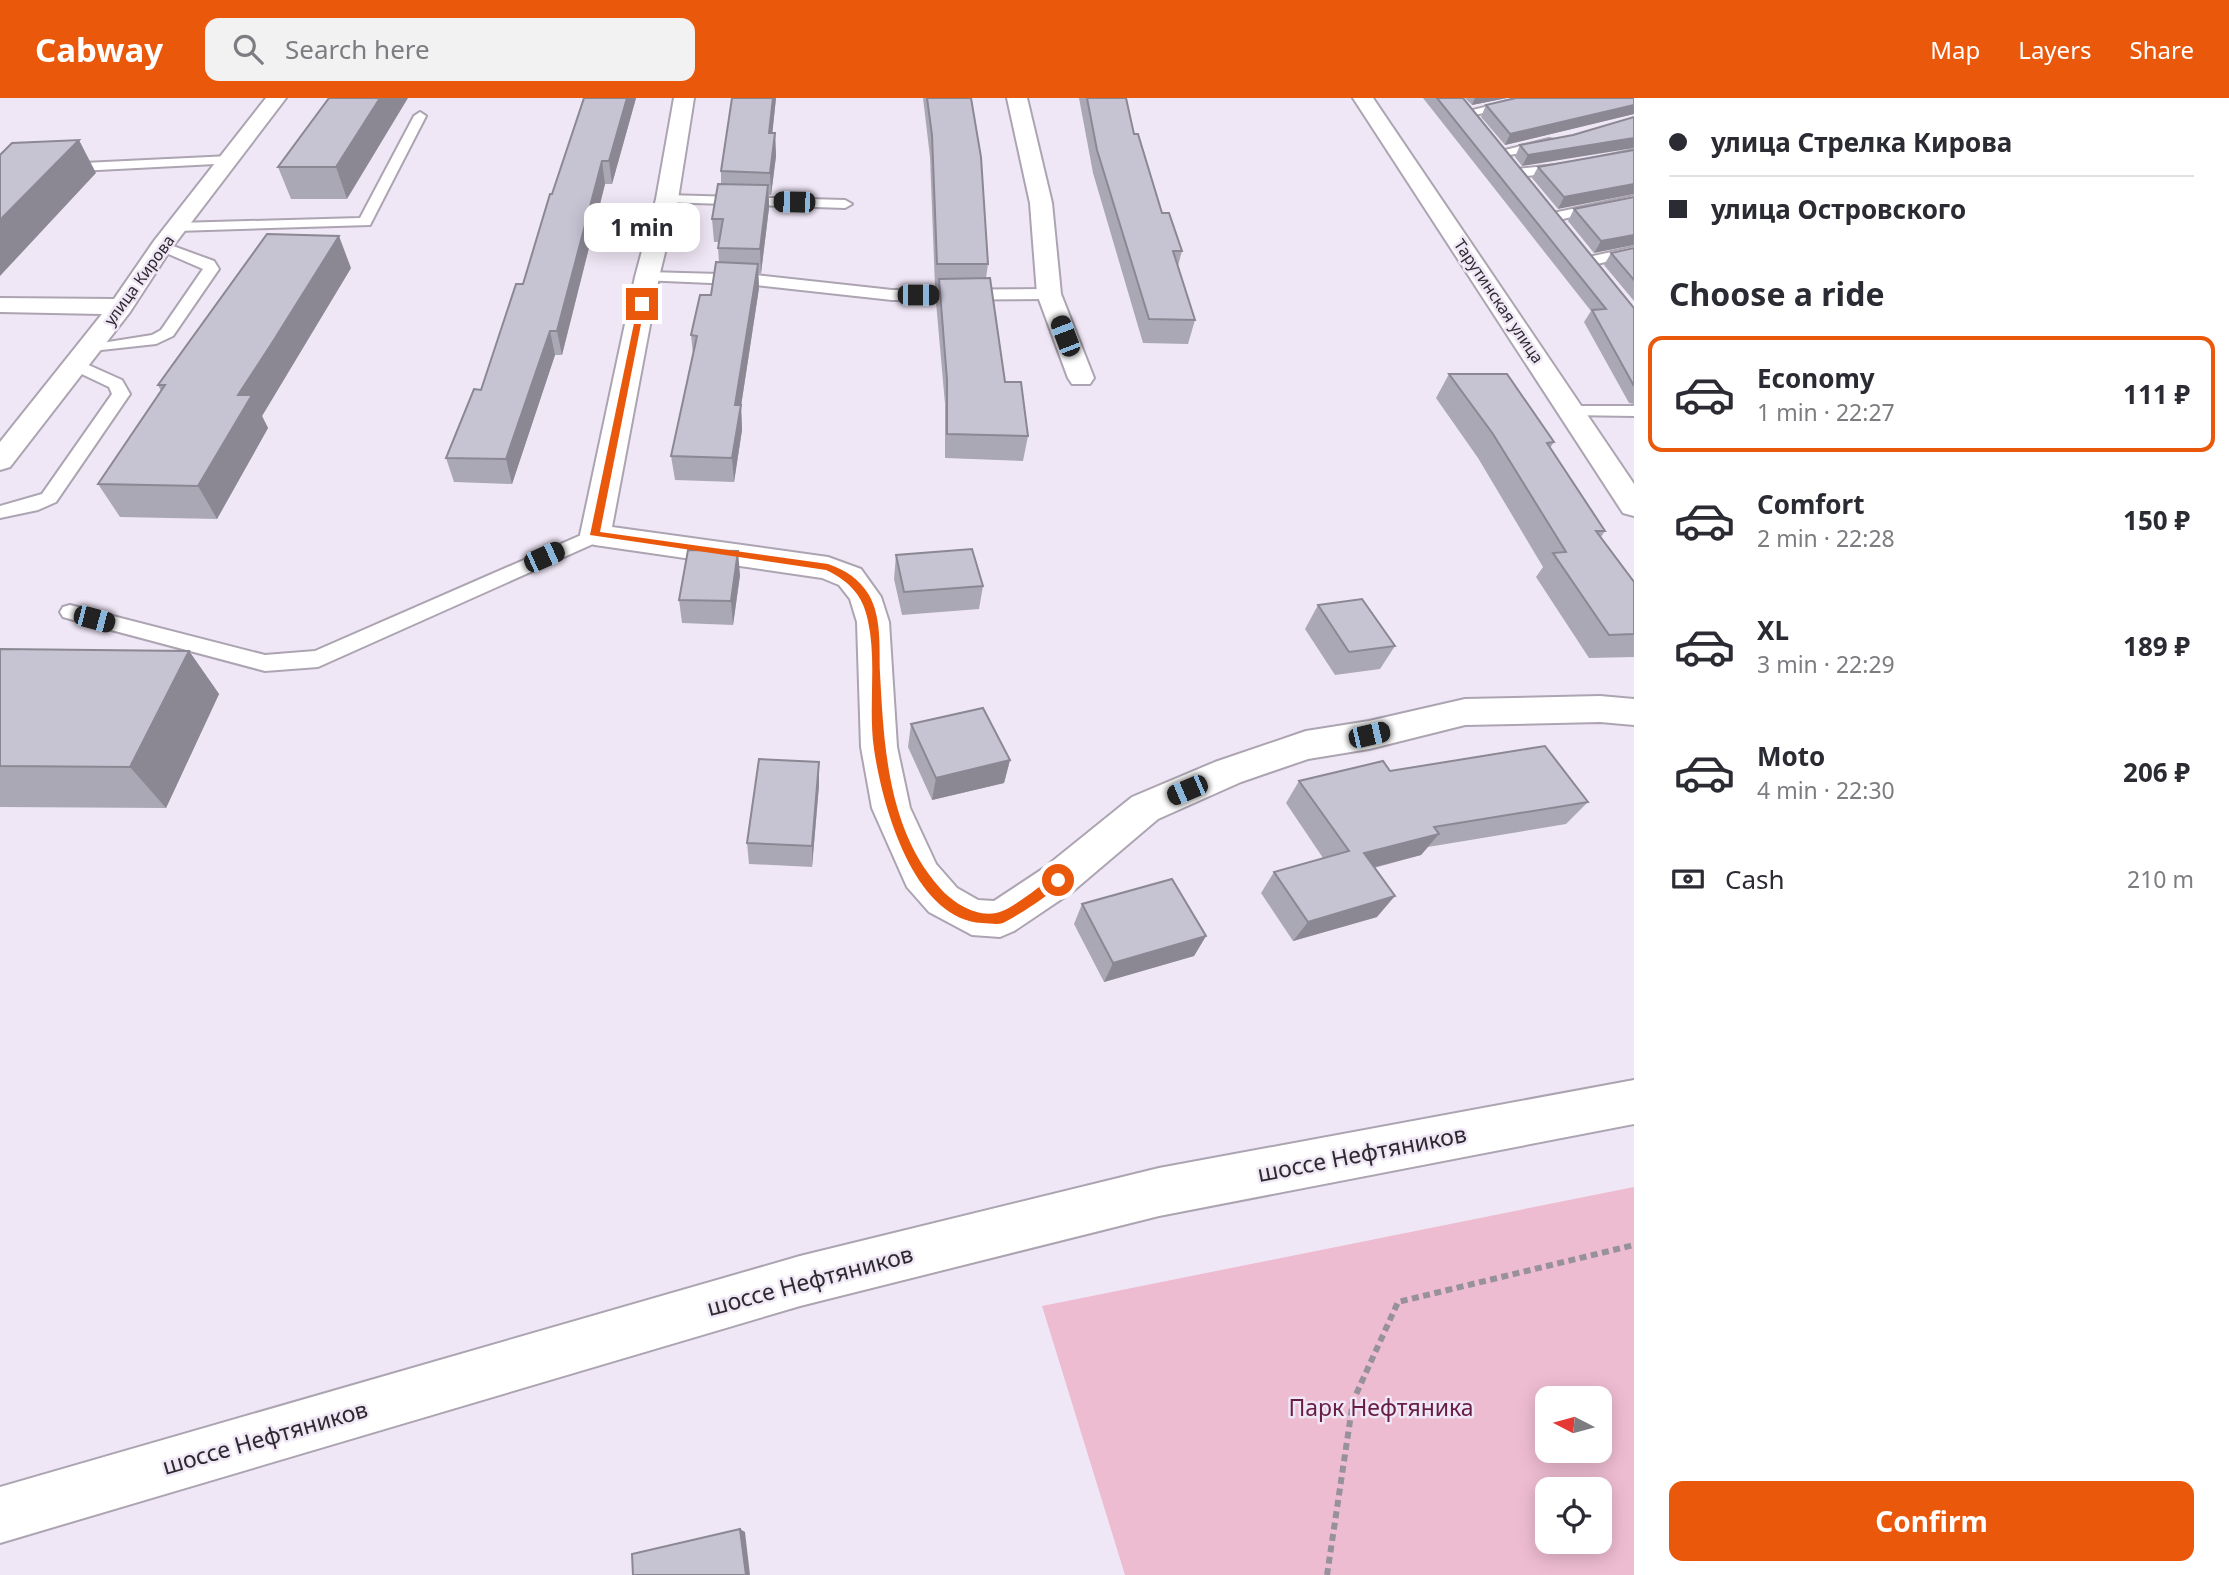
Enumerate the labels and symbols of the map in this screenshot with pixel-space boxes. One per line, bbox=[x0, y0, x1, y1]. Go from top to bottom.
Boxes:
car bbox=[773, 191, 816, 213]
callout: 1 min bbox=[584, 202, 700, 252]
street label: улица Кирова bbox=[99, 230, 179, 330]
street label: Тарутинская улица bbox=[1449, 235, 1549, 367]
car bbox=[898, 285, 940, 306]
route end bbox=[626, 288, 658, 320]
car bbox=[1048, 313, 1083, 359]
car bbox=[521, 539, 568, 575]
car bbox=[71, 603, 118, 635]
car bbox=[1347, 720, 1392, 750]
car bbox=[1164, 772, 1211, 808]
route start bbox=[1042, 864, 1074, 896]
street label: шоссе Нефтяников bbox=[1255, 1117, 1469, 1189]
street label: шоссе Нефтяников bbox=[703, 1237, 916, 1323]
north arrow bbox=[1535, 1386, 1612, 1463]
park label: Парк Нефтяника bbox=[1288, 1391, 1474, 1423]
street label: шоссе Нефтяников bbox=[158, 1392, 371, 1482]

